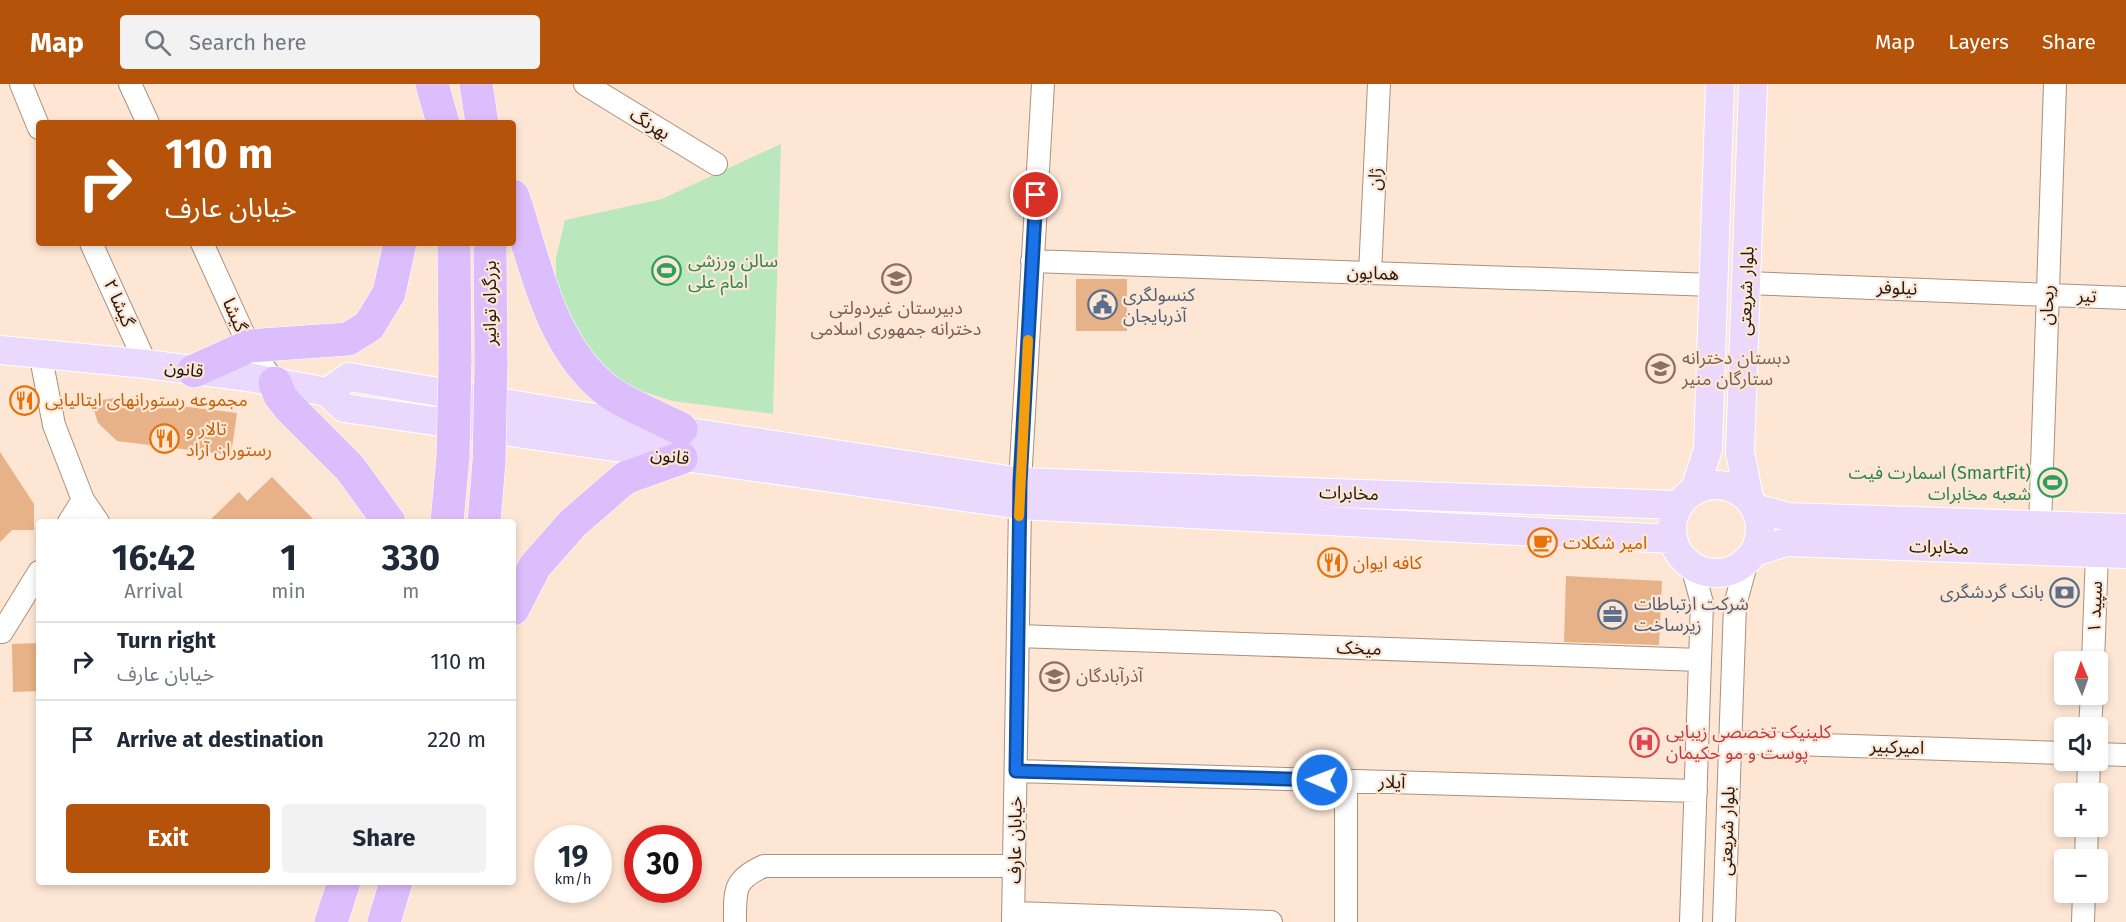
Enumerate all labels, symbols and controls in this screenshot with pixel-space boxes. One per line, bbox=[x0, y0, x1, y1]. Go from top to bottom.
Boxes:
search box bbox=[120, 15, 540, 69]
text: Map bbox=[30, 26, 84, 59]
icon: search bbox=[141, 26, 174, 59]
text: Search here bbox=[189, 29, 307, 56]
text: Map bbox=[1875, 29, 1915, 55]
text: Layers bbox=[1948, 29, 2009, 55]
text: Share bbox=[2042, 29, 2096, 55]
street label: بهرنگ bbox=[626, 104, 674, 144]
text: 110 m bbox=[165, 129, 273, 179]
icon: right bbox=[66, 144, 144, 222]
street label: ژان bbox=[1363, 167, 1387, 191]
pin bbox=[1010, 169, 1061, 220]
icon: arrive bbox=[1019, 178, 1052, 211]
text: خیابان عارف bbox=[165, 192, 297, 224]
street label: بلوار شریعتى bbox=[1733, 246, 1759, 336]
place label: سالن ورزشی امام علی bbox=[688, 250, 778, 296]
sports icon: سالن ورزشی امام علی bbox=[651, 255, 683, 287]
street label: بزرگراه توانیر bbox=[479, 260, 501, 347]
street label: همایون bbox=[1347, 261, 1399, 285]
school or university icon: دبیرستان غیردولتی دخترانه جمهوری اسلامی bbox=[880, 263, 912, 295]
street label: گیشا ۲ bbox=[99, 276, 139, 331]
street label: نیلوفر bbox=[1875, 276, 1918, 300]
place label: کنسولگری آذربایجان bbox=[1123, 284, 1196, 327]
street label: ریحان bbox=[2035, 284, 2059, 326]
street label: تیر bbox=[2076, 284, 2097, 307]
public building icon: کنسولگری آذربایجان bbox=[1086, 289, 1118, 321]
street label: گیشا bbox=[218, 295, 252, 336]
place label: دبیرستان غیردولتی دخترانه جمهوری اسلامی bbox=[811, 297, 981, 340]
place label: دبستان دخترانه ستارگان منیر bbox=[1681, 347, 1790, 390]
school or university icon: دبستان دخترانه ستارگان منیر bbox=[1645, 352, 1677, 384]
street label: قانون bbox=[163, 355, 205, 383]
restaurant icon: مجموعه رستورانهای ایتالیایی bbox=[8, 384, 40, 416]
place label: مجموعه رستورانهای ایتالیایی bbox=[45, 389, 248, 411]
place label: تالار و رستوران آراد bbox=[186, 418, 272, 461]
restaurant icon: تالار و رستوران آراد bbox=[149, 423, 181, 455]
street label: قانون bbox=[649, 442, 691, 470]
place label: اسمارت فیت (SmartFit) شعبه مخابرات bbox=[1849, 462, 2031, 505]
sports icon: اسمارت فیت (SmartFit) شعبه مخابرات bbox=[2036, 467, 2068, 499]
street label: مخابرات bbox=[1319, 481, 1379, 505]
cafe icon: امیر شکلات bbox=[1526, 527, 1558, 559]
place label: امیر شکلات bbox=[1563, 532, 1647, 554]
street label: مخابرات bbox=[1909, 535, 1969, 559]
text: 16:42 bbox=[112, 536, 196, 580]
text: 1 bbox=[280, 536, 297, 580]
text: 330 bbox=[382, 536, 440, 580]
restaurant icon: کافه ایوان bbox=[1316, 547, 1348, 579]
place label: کافه ایوان bbox=[1353, 552, 1423, 574]
bank icon: بانک گردشگری bbox=[2049, 576, 2081, 608]
text: Arrival bbox=[124, 579, 183, 603]
text: min bbox=[271, 579, 306, 603]
text: m bbox=[402, 579, 419, 603]
place label: بانک گردشگری bbox=[1940, 581, 2044, 603]
street label: سپید ۱ bbox=[2083, 581, 2107, 633]
place label: شرکت ارتباطات زیرساخت bbox=[1634, 593, 1749, 636]
office icon: شرکت ارتباطات زیرساخت bbox=[1597, 598, 1629, 630]
text: Turn right bbox=[117, 627, 216, 654]
street label: میخک bbox=[1336, 636, 1382, 660]
icon: right bbox=[66, 645, 99, 678]
text: 110 m bbox=[430, 648, 486, 675]
north arrow bbox=[2054, 651, 2108, 705]
map controls bbox=[2054, 651, 2108, 903]
school or university icon: آذرآبادگان bbox=[1039, 660, 1071, 692]
text: خیابان عارف bbox=[117, 662, 215, 686]
place label: آذرآبادگان bbox=[1076, 665, 1144, 687]
button: sound bbox=[2054, 717, 2108, 771]
place label: کلینیک تخصصی زیبایی پوست و مو حکیمان bbox=[1666, 721, 1832, 764]
icon: arrive bbox=[66, 723, 99, 756]
text: Arrive at destination bbox=[117, 726, 324, 753]
text: 220 m bbox=[427, 726, 486, 753]
hospital icon: کلینیک تخصصی زیبایی پوست و مو حکیمان bbox=[1629, 726, 1661, 758]
street label: امیرکبیر bbox=[1868, 735, 1925, 759]
position arrow bbox=[1290, 748, 1354, 812]
street label: آیلار bbox=[1377, 771, 1407, 793]
button: + bbox=[2054, 783, 2108, 837]
street label: بلوار شریعتى bbox=[1714, 786, 1740, 876]
street label: خیابان عارف bbox=[1003, 796, 1027, 884]
button: Exit bbox=[66, 804, 270, 873]
button: Share bbox=[282, 804, 486, 873]
speed limit sign: 30 bbox=[624, 825, 702, 903]
text: 19 bbox=[558, 839, 588, 875]
button: − bbox=[2054, 849, 2108, 903]
text: km/h bbox=[554, 870, 592, 888]

